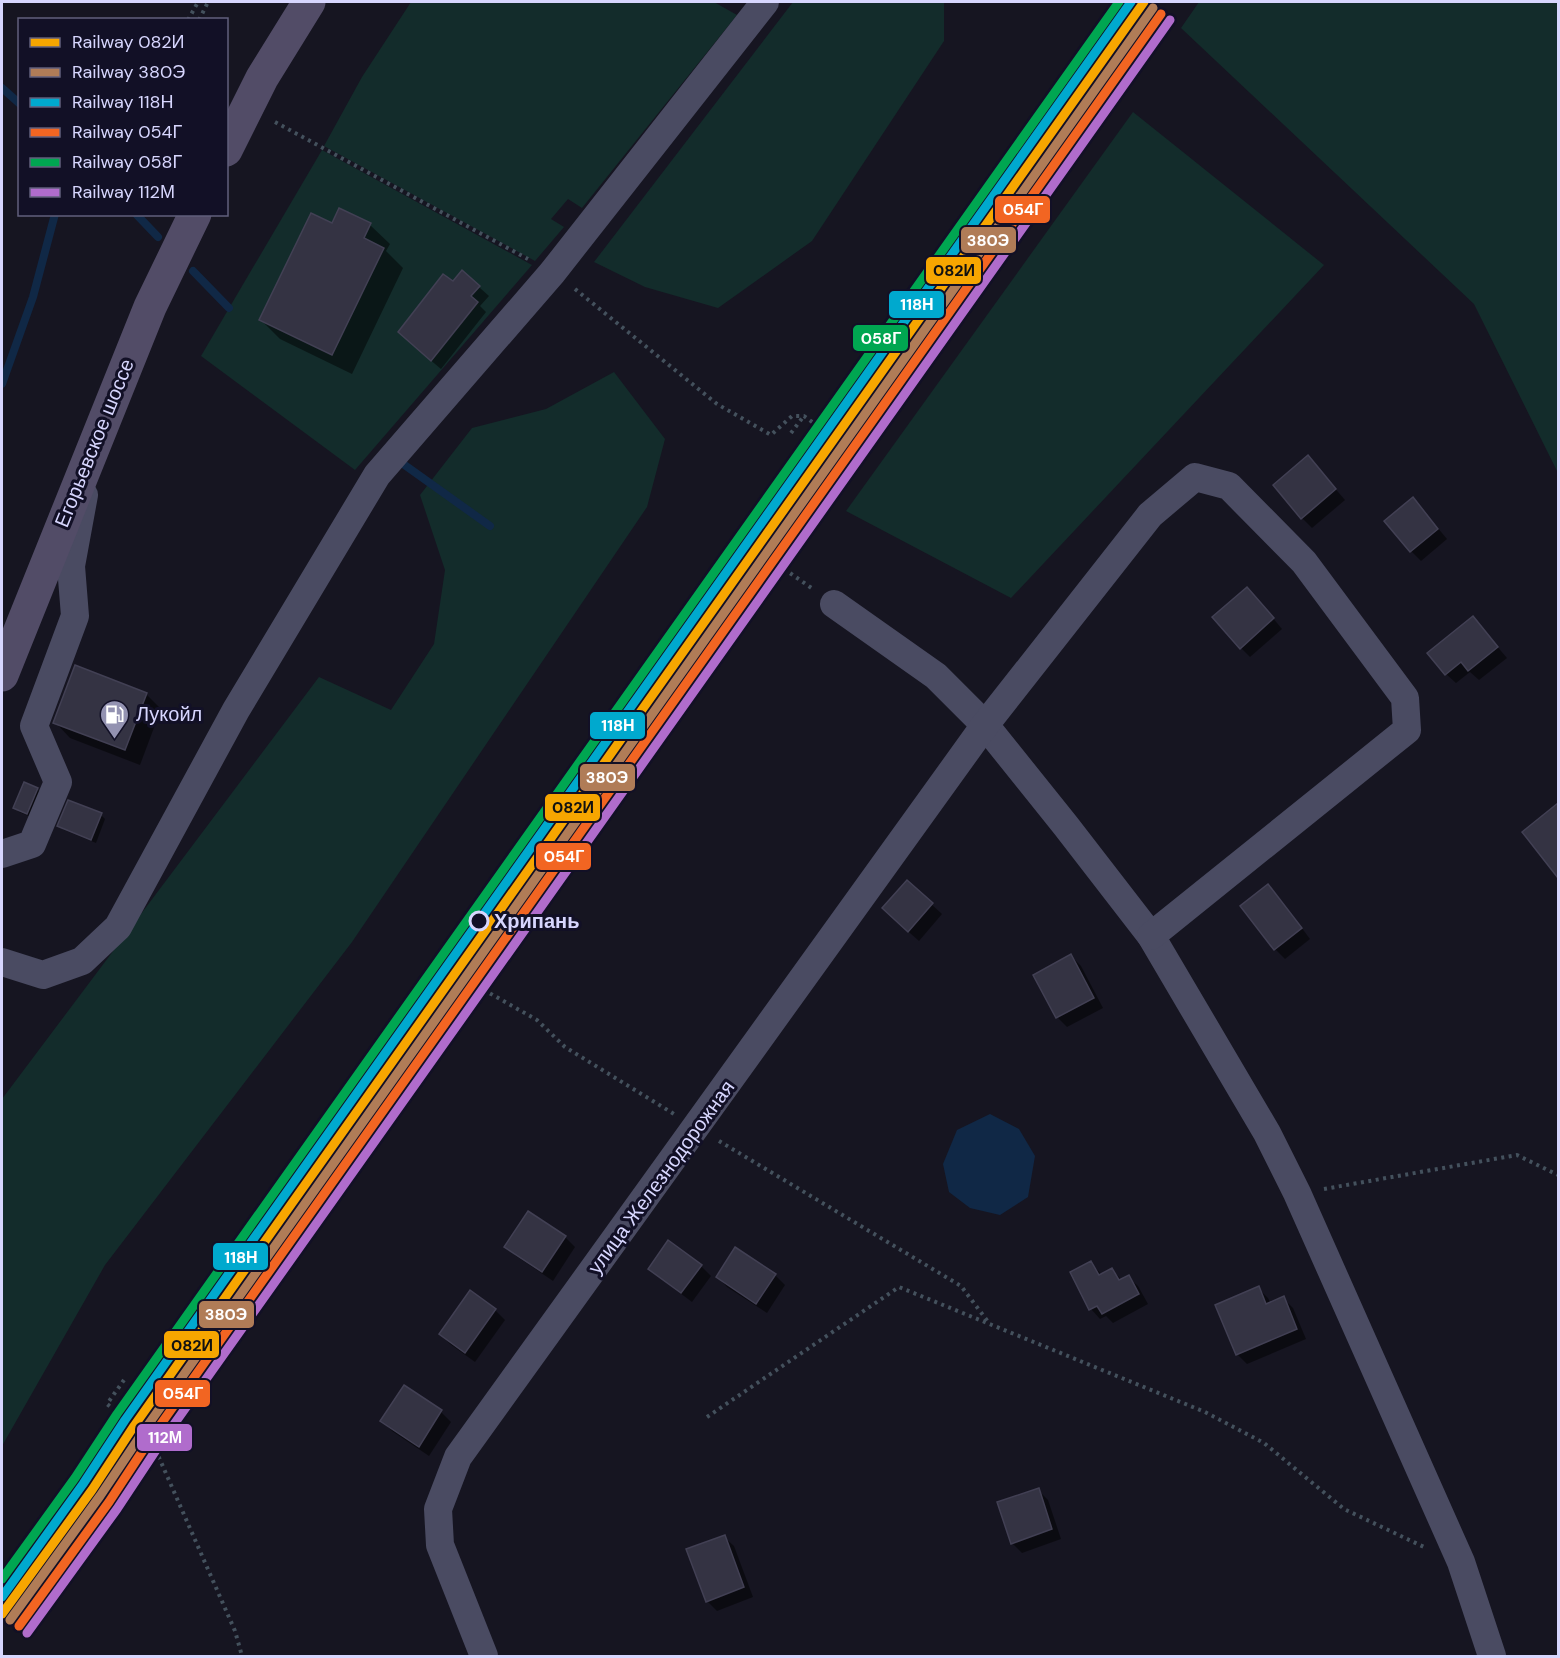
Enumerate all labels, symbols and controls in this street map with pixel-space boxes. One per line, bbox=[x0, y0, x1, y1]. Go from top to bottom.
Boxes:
legend bbox=[18, 18, 228, 216]
text: Railway 082И bbox=[72, 30, 185, 54]
text: Railway 380Э bbox=[72, 60, 185, 84]
text: Railway 118Н bbox=[72, 90, 173, 114]
text: Railway 054Г bbox=[72, 120, 183, 144]
text: Railway 058Г bbox=[72, 150, 183, 174]
text: Railway 112М bbox=[72, 180, 175, 204]
line badge: 054Г bbox=[994, 195, 1051, 224]
text: 054Г bbox=[1003, 199, 1043, 220]
line badge: 380Э bbox=[960, 226, 1017, 254]
text: 380Э bbox=[967, 230, 1009, 251]
line badge: 082И bbox=[925, 256, 982, 285]
text: 082И bbox=[933, 260, 975, 281]
line badge: 118Н bbox=[888, 290, 945, 319]
text: 118Н bbox=[900, 294, 934, 315]
line badge: 058Г bbox=[852, 324, 909, 352]
text: 058Г bbox=[861, 328, 901, 349]
street label: Егорьевское шоссе bbox=[48, 355, 140, 531]
fuel station icon: Лукойл bbox=[99, 698, 131, 740]
place label: Лукойл bbox=[136, 701, 202, 727]
line badge: 118Н bbox=[589, 711, 646, 740]
text: 118Н bbox=[601, 715, 635, 736]
line badge: 380Э bbox=[579, 763, 636, 792]
text: 380Э bbox=[586, 767, 628, 788]
line badge: 082И bbox=[544, 793, 601, 822]
text: 082И bbox=[552, 797, 594, 818]
line badge: 054Г bbox=[535, 842, 592, 871]
text: 054Г bbox=[544, 846, 584, 867]
place label: Хрипань bbox=[494, 908, 579, 934]
marker: Хрипань bbox=[469, 911, 489, 931]
street label: улица Железнодорожная bbox=[582, 1075, 740, 1279]
line badge: 118Н bbox=[212, 1242, 269, 1271]
text: 118Н bbox=[224, 1247, 258, 1268]
line badge: 380Э bbox=[198, 1300, 255, 1329]
text: 380Э bbox=[205, 1304, 247, 1325]
line badge: 082И bbox=[163, 1330, 220, 1359]
text: 082И bbox=[171, 1335, 213, 1356]
line badge: 054Г bbox=[154, 1379, 211, 1408]
text: 054Г bbox=[163, 1383, 203, 1404]
line badge: 112М bbox=[136, 1423, 193, 1452]
text: 112М bbox=[148, 1427, 182, 1448]

